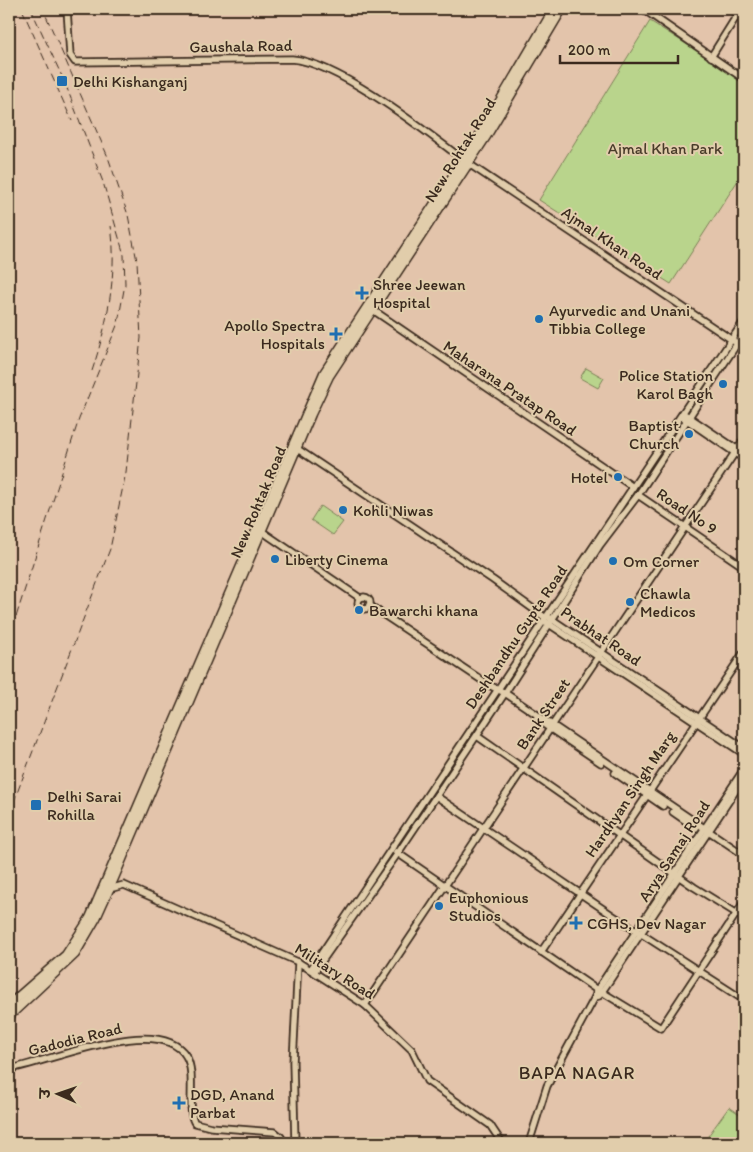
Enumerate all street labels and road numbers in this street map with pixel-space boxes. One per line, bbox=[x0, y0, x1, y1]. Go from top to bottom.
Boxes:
street label: Gaushala Road bbox=[189, 36, 293, 56]
street label: New Rohtak Road bbox=[420, 94, 500, 206]
street label: Ajmal Khan Road bbox=[558, 202, 666, 284]
street label: Maharana Pratap Road bbox=[440, 336, 580, 440]
street label: New Rohtak Road bbox=[226, 443, 290, 561]
street label: Road No 9 bbox=[653, 484, 721, 538]
street label: Deshbandhu Gupta Road bbox=[461, 561, 571, 712]
street label: Prabhat Road bbox=[557, 602, 645, 670]
street label: Bank Street bbox=[512, 675, 574, 753]
street label: Hardhyan Singh Marg bbox=[581, 727, 680, 861]
street label: Arya Samaj Road bbox=[634, 796, 714, 905]
street label: Military Road bbox=[291, 939, 379, 1003]
street label: Gadodia Road bbox=[26, 1018, 124, 1060]

